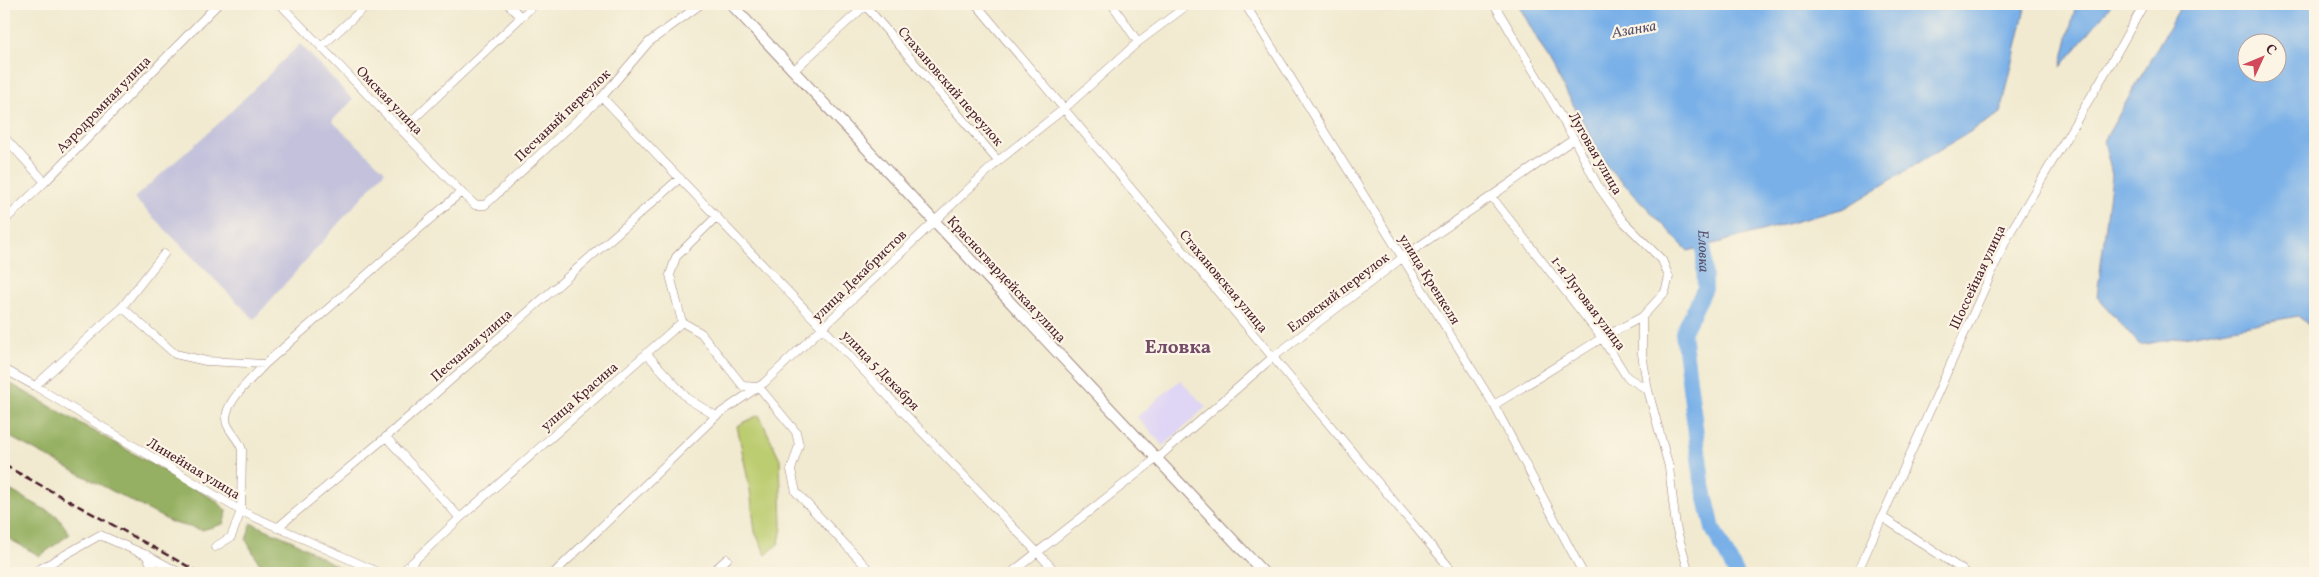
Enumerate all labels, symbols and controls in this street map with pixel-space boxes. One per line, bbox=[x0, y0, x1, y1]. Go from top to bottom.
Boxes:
water label: Азанка bbox=[1609, 16, 1658, 45]
street label: Стахановский переулок bbox=[893, 23, 1007, 151]
north arrow bbox=[2236, 32, 2286, 82]
text: С bbox=[2260, 40, 2280, 60]
street label: Аэродромная улица bbox=[53, 52, 156, 158]
street label: Омская улица bbox=[351, 62, 427, 140]
street label: Песчаный переулок bbox=[511, 65, 616, 167]
street label: Луговая улица bbox=[1563, 109, 1626, 199]
street label: Красногвардейская улица bbox=[942, 212, 1070, 348]
street label: Шоссейная улица bbox=[1946, 222, 2011, 333]
street label: улица Декабристов bbox=[809, 226, 912, 326]
street label: Стахановская улица bbox=[1174, 226, 1272, 338]
water label: Еловка bbox=[1691, 229, 1713, 273]
street label: улица Кренкеля bbox=[1393, 231, 1464, 329]
street label: Еловский переулок bbox=[1284, 248, 1394, 338]
street label: 1-я Луговая улица bbox=[1546, 253, 1630, 355]
street label: Песчаная улица bbox=[427, 305, 517, 387]
street label: улица 5 Декабря bbox=[837, 327, 923, 415]
district label: Еловка bbox=[1145, 335, 1211, 361]
street label: улица Красина bbox=[537, 358, 623, 436]
street label: Линейная улица bbox=[143, 434, 243, 505]

